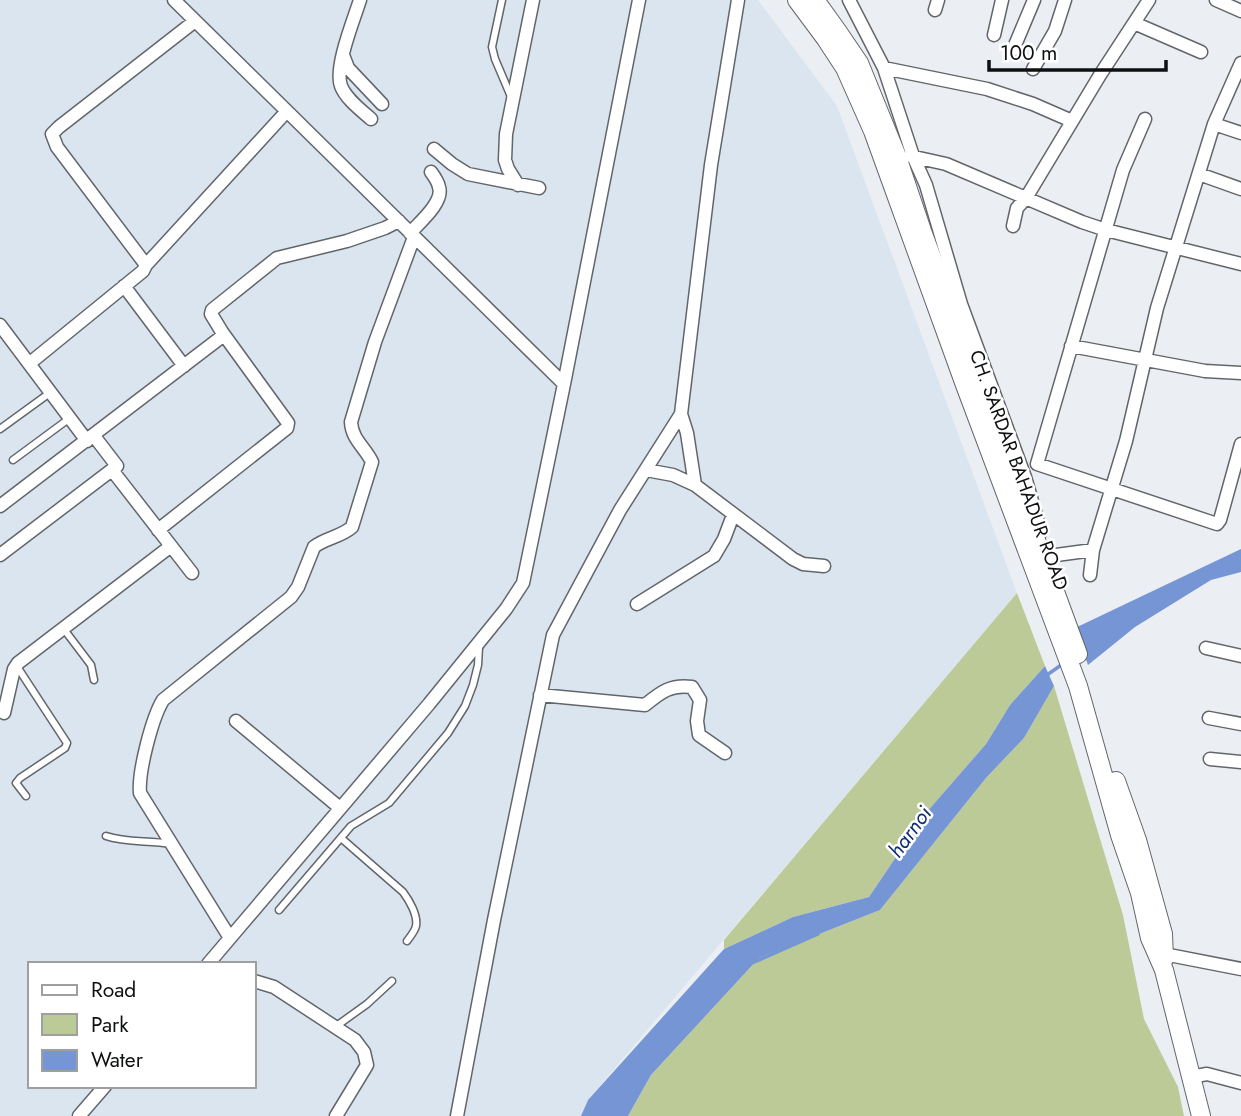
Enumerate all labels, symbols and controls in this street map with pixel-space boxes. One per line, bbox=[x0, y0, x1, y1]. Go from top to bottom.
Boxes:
scale bar bbox=[989, 28, 1166, 72]
text: 100 m bbox=[1000, 38, 1057, 68]
street label: CH. SARDAR BAHADUR ROAD bbox=[963, 346, 1075, 594]
water label: harnoi bbox=[881, 800, 939, 864]
legend bbox=[28, 962, 256, 1088]
text: Road bbox=[91, 975, 136, 1005]
text: Park bbox=[91, 1010, 129, 1040]
text: Water bbox=[91, 1045, 144, 1075]

